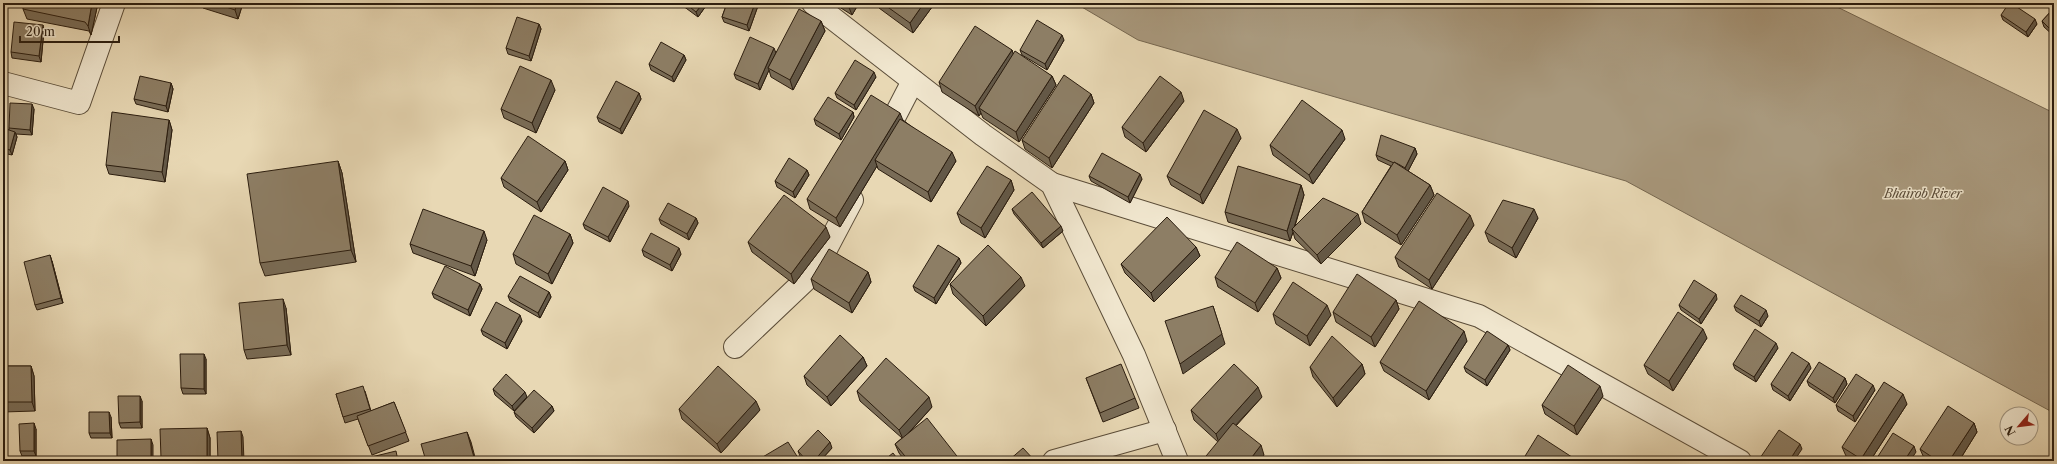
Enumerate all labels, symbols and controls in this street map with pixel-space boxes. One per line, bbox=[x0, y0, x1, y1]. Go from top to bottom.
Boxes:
scale bar bbox=[20, 18, 119, 44]
text: 20 m bbox=[26, 24, 55, 39]
water label: Bhairob River bbox=[1883, 186, 1963, 201]
north arrow bbox=[1999, 406, 2039, 446]
text: N bbox=[2002, 423, 2019, 438]

